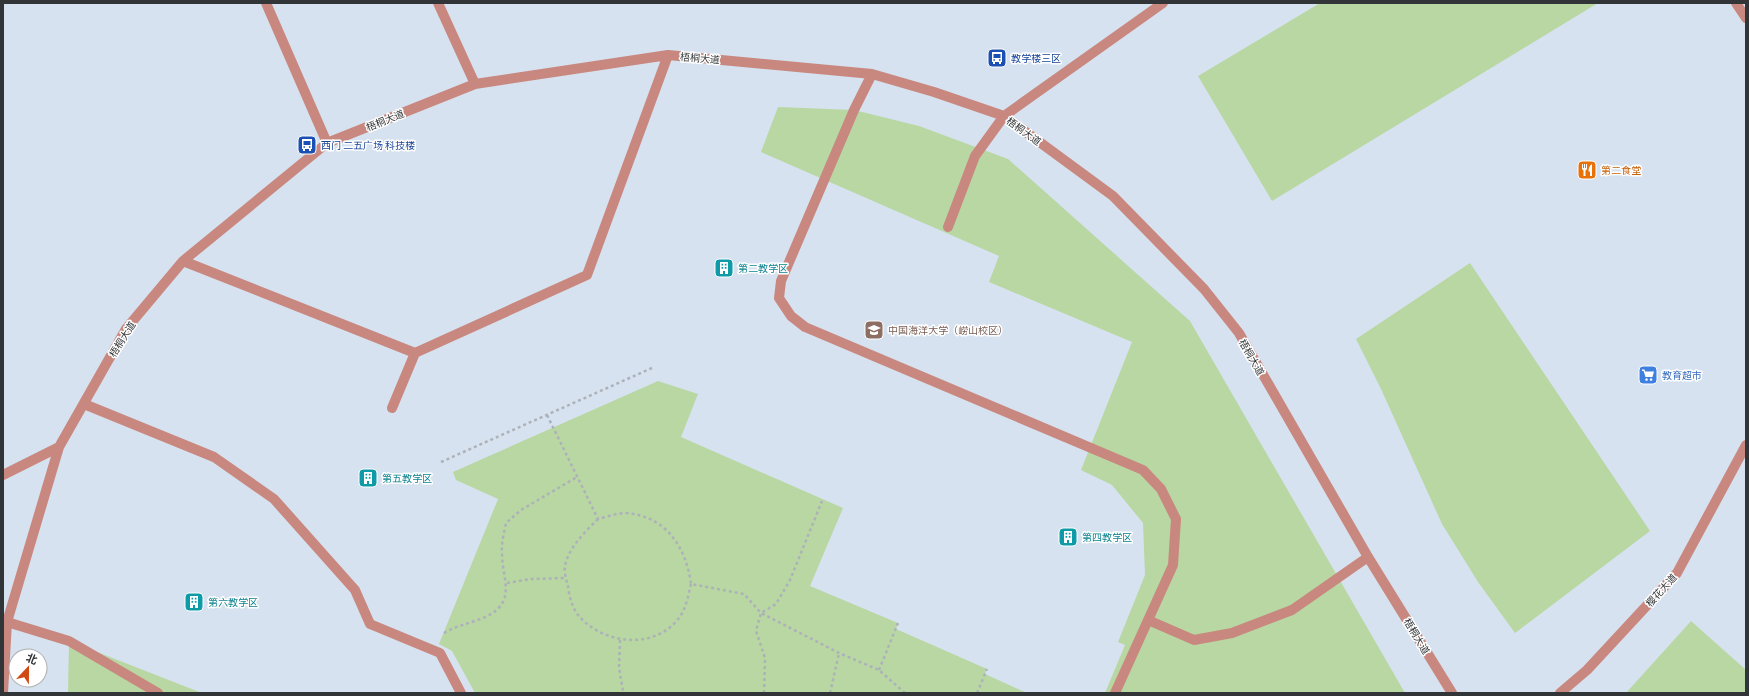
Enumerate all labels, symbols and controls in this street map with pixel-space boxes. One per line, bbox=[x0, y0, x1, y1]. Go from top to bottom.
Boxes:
bus stop icon: 教学楼三区 bbox=[986, 47, 1008, 69]
street label: 梧桐大道 bbox=[679, 51, 720, 67]
place label: 教学楼三区 bbox=[1011, 53, 1061, 65]
street label: 梧桐大道 bbox=[365, 108, 406, 134]
street label: 梧桐大道 bbox=[1004, 115, 1043, 148]
bus stop icon: 西门 二五广场 科技楼 bbox=[296, 134, 318, 156]
place label: 西门 二五广场 科技楼 bbox=[321, 140, 415, 152]
restaurant icon: 第二食堂 bbox=[1576, 159, 1598, 181]
place label: 第二食堂 bbox=[1601, 165, 1641, 177]
building icon: 第二教学区 bbox=[713, 257, 735, 279]
place label: 第二教学区 bbox=[738, 263, 788, 275]
street label: 梧桐大道 bbox=[107, 319, 139, 360]
school or university icon: 中国海洋大学（崂山校区） bbox=[863, 319, 885, 341]
place label: 中国海洋大学（崂山校区） bbox=[888, 325, 1008, 337]
street label: 梧桐大道 bbox=[1236, 337, 1266, 378]
supermarket icon: 教育超市 bbox=[1637, 364, 1659, 386]
place label: 教育超市 bbox=[1662, 370, 1702, 382]
building icon: 第五教学区 bbox=[357, 467, 379, 489]
place label: 第五教学区 bbox=[382, 473, 432, 485]
building icon: 第四教学区 bbox=[1057, 526, 1079, 548]
place label: 第四教学区 bbox=[1082, 532, 1132, 544]
street label: 樱花大道 bbox=[1644, 572, 1680, 610]
building icon: 第六教学区 bbox=[183, 591, 205, 613]
place label: 第六教学区 bbox=[208, 597, 258, 609]
street label: 梧桐大道 bbox=[1401, 616, 1432, 657]
north arrow bbox=[8, 648, 48, 688]
text: 北 bbox=[24, 651, 39, 667]

